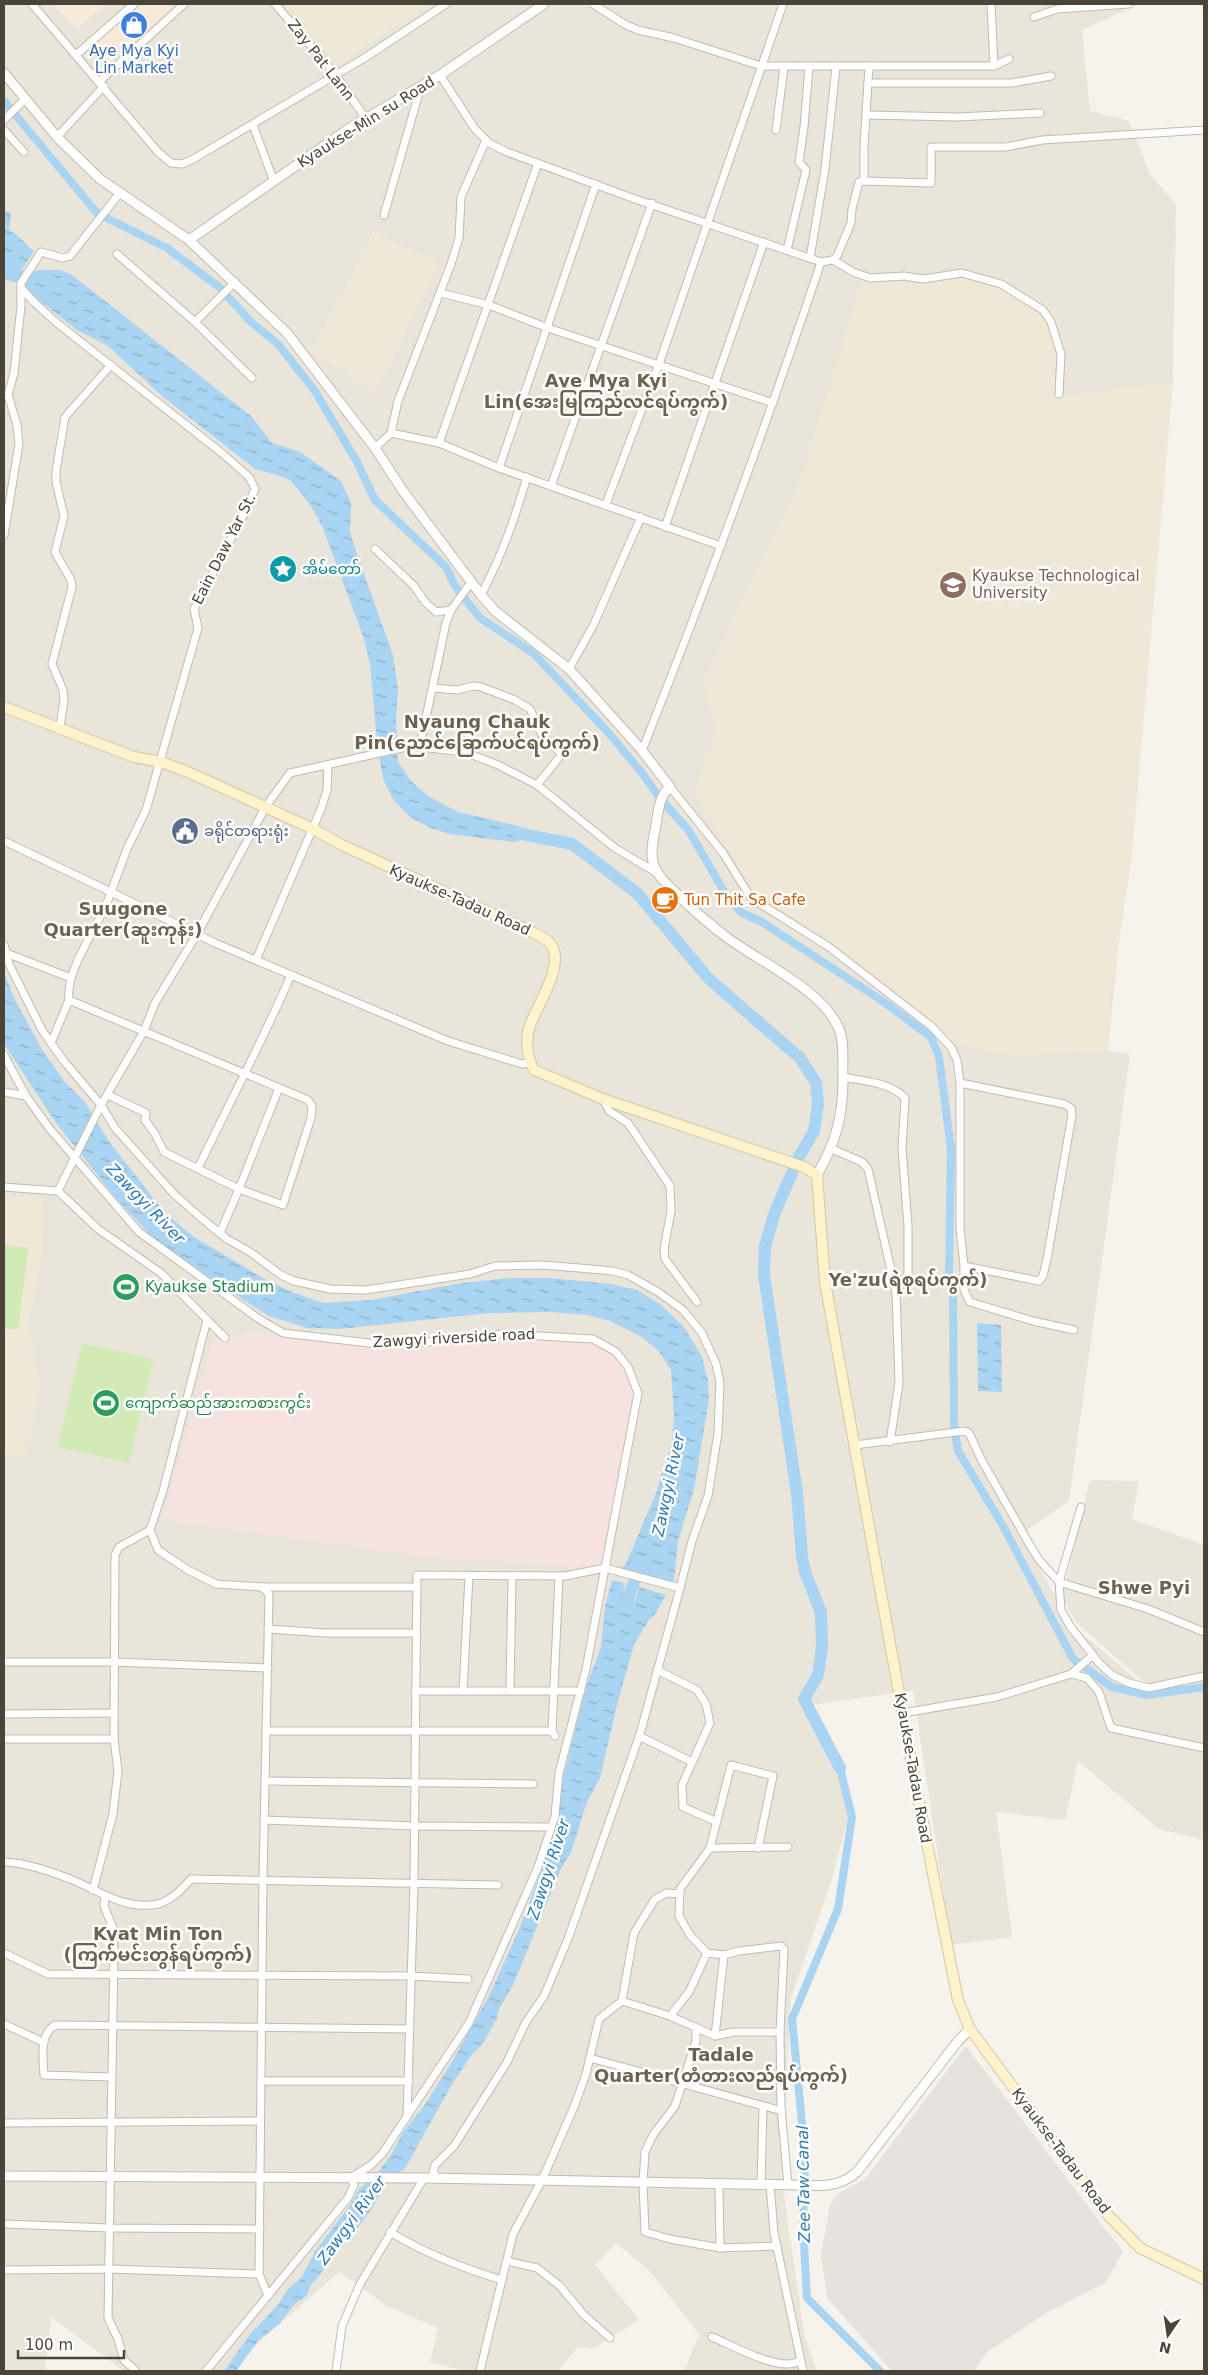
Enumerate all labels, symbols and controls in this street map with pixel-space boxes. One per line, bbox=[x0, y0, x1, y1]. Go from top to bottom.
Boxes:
shop icon: Aye Mya Kyi Lin Market bbox=[119, 10, 149, 40]
street label: Zay Pat Lann bbox=[284, 16, 358, 104]
place label: Aye Mya Kyi Lin Market bbox=[89, 42, 179, 77]
street label: Kyaukse-Min su Road bbox=[294, 72, 438, 172]
district label: Aye Mya Kyi Lin(အေးမြကြည်လင်ရပ်ကွက်) bbox=[484, 370, 728, 416]
street label: Eain Daw Yar St. bbox=[188, 490, 260, 608]
place icon: အိမ်တော် bbox=[268, 554, 298, 584]
place label: အိမ်တော် bbox=[302, 559, 361, 578]
place label: Kyaukse Technological University bbox=[972, 567, 1140, 602]
school or university icon: Kyaukse Technological University bbox=[938, 570, 968, 600]
district label: Nyaung Chauk Pin(ညောင်ခြောက်ပင်ရပ်ကွက်) bbox=[354, 711, 600, 757]
public building icon: ခရိုင်တရားရုံး bbox=[170, 816, 200, 846]
place label: ခရိုင်တရားရုံး bbox=[204, 821, 289, 843]
street label: Kyaukse-Tadau Road bbox=[387, 861, 533, 939]
cafe icon: Tun Thit Sa Cafe bbox=[650, 885, 680, 915]
place label: Tun Thit Sa Cafe bbox=[683, 891, 806, 909]
district label: Suugone Quarter(ဆူးကုန်း) bbox=[43, 898, 203, 944]
water label: Zawgyi River bbox=[102, 1158, 190, 1249]
district label: Ye'zu(ရဲစုရပ်ကွက်) bbox=[827, 1268, 988, 1294]
sports icon: Kyaukse Stadium bbox=[111, 1272, 141, 1302]
place label: Kyaukse Stadium bbox=[145, 1278, 274, 1296]
street label: Zawgyi riverside road bbox=[372, 1325, 536, 1351]
sports icon: ကျောက်ဆည်အားကစားကွင်း bbox=[91, 1388, 121, 1418]
place label: ကျောက်ဆည်အားကစားကွင်း bbox=[125, 1393, 311, 1415]
water label: Zawgyi River bbox=[648, 1431, 689, 1539]
district label: Shwe Pyi bbox=[1098, 1577, 1190, 1598]
street label: Kyaukse-Tadau Road bbox=[891, 1691, 935, 1845]
water label: Zawgyi River bbox=[523, 1815, 574, 1923]
district label: Kyat Min Ton (ကြက်မင်းတွန်ရပ်ကွက်) bbox=[64, 1923, 252, 1969]
district label: Tadale Quarter(တံတားလည်ရပ်ကွက်) bbox=[594, 2044, 848, 2090]
street label: Kyaukse-Tadau Road bbox=[1008, 2085, 1114, 2217]
water label: Zee Taw Canal bbox=[793, 2125, 814, 2244]
water label: Zawgyi River bbox=[312, 2171, 391, 2269]
north arrow bbox=[1143, 2310, 1193, 2360]
scale bar bbox=[18, 2328, 124, 2360]
text: 100 m bbox=[25, 2336, 73, 2354]
text: N bbox=[1158, 2339, 1173, 2357]

